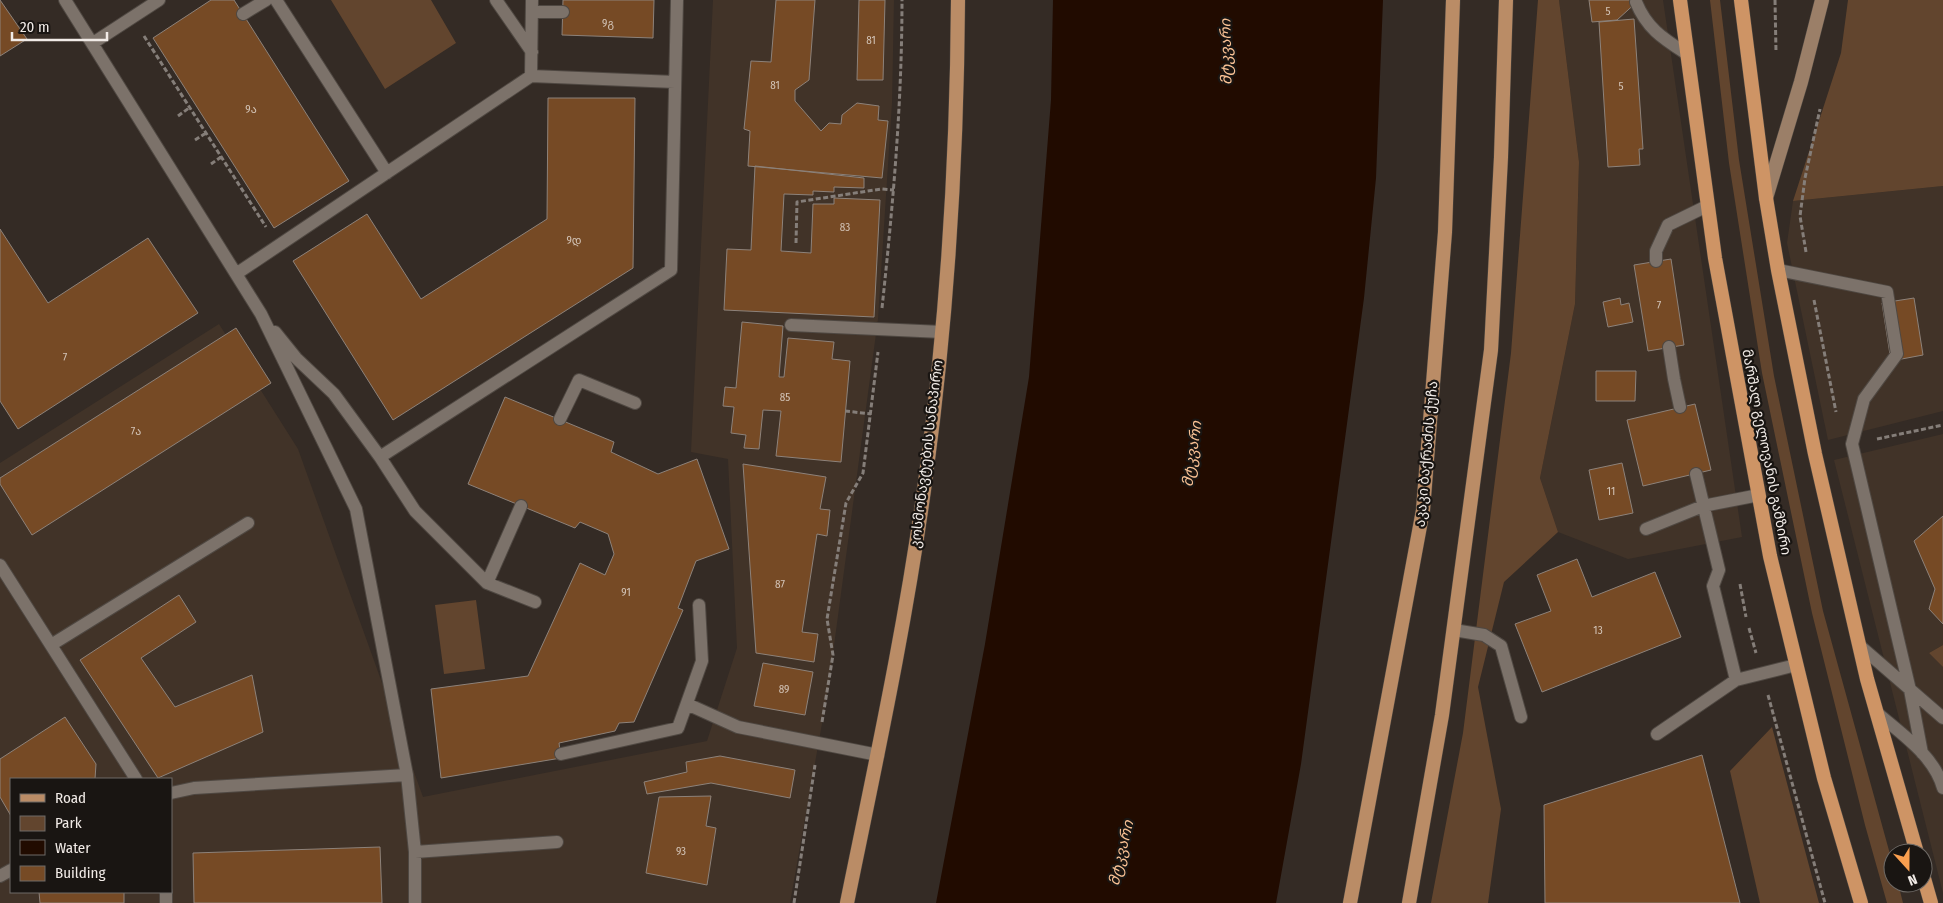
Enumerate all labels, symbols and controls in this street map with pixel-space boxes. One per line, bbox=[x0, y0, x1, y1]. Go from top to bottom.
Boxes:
house number: 5 bbox=[1605, 5, 1611, 18]
scale bar bbox=[12, 10, 108, 42]
house number: 9გ bbox=[602, 17, 614, 30]
water label: მტკვარი bbox=[1216, 17, 1236, 85]
text: 20 m bbox=[20, 18, 50, 36]
house number: 81 bbox=[866, 34, 876, 47]
house number: 81 bbox=[770, 79, 780, 92]
house number: 5 bbox=[1618, 80, 1624, 93]
house number: 9ა bbox=[245, 103, 257, 116]
house number: 83 bbox=[840, 221, 850, 234]
house number: 9დ bbox=[566, 234, 582, 247]
house number: 7 bbox=[1657, 299, 1662, 312]
street label: მარშალ გელოვანის გამზირი bbox=[1738, 348, 1795, 556]
house number: 7 bbox=[63, 351, 68, 364]
street label: კოსმონავტების სანაპირო bbox=[907, 359, 946, 549]
street label: აკაკი ბაქრაძის ქუჩა bbox=[1412, 380, 1441, 528]
house number: 85 bbox=[780, 391, 790, 404]
water label: მტკვარი bbox=[1178, 419, 1206, 488]
house number: 7ა bbox=[131, 425, 141, 438]
house number: 11 bbox=[1607, 485, 1615, 498]
house number: 87 bbox=[775, 578, 785, 591]
house number: 91 bbox=[621, 586, 631, 599]
house number: 13 bbox=[1593, 624, 1603, 637]
house number: 89 bbox=[779, 683, 789, 696]
legend bbox=[10, 778, 172, 893]
text: Road bbox=[55, 789, 86, 807]
text: Park bbox=[55, 814, 82, 832]
water label: მტკვარი bbox=[1105, 817, 1138, 887]
text: Water bbox=[55, 839, 91, 857]
north arrow bbox=[1883, 843, 1933, 893]
house number: 93 bbox=[676, 845, 686, 858]
text: Building bbox=[55, 864, 106, 882]
text: N bbox=[1906, 870, 1919, 889]

